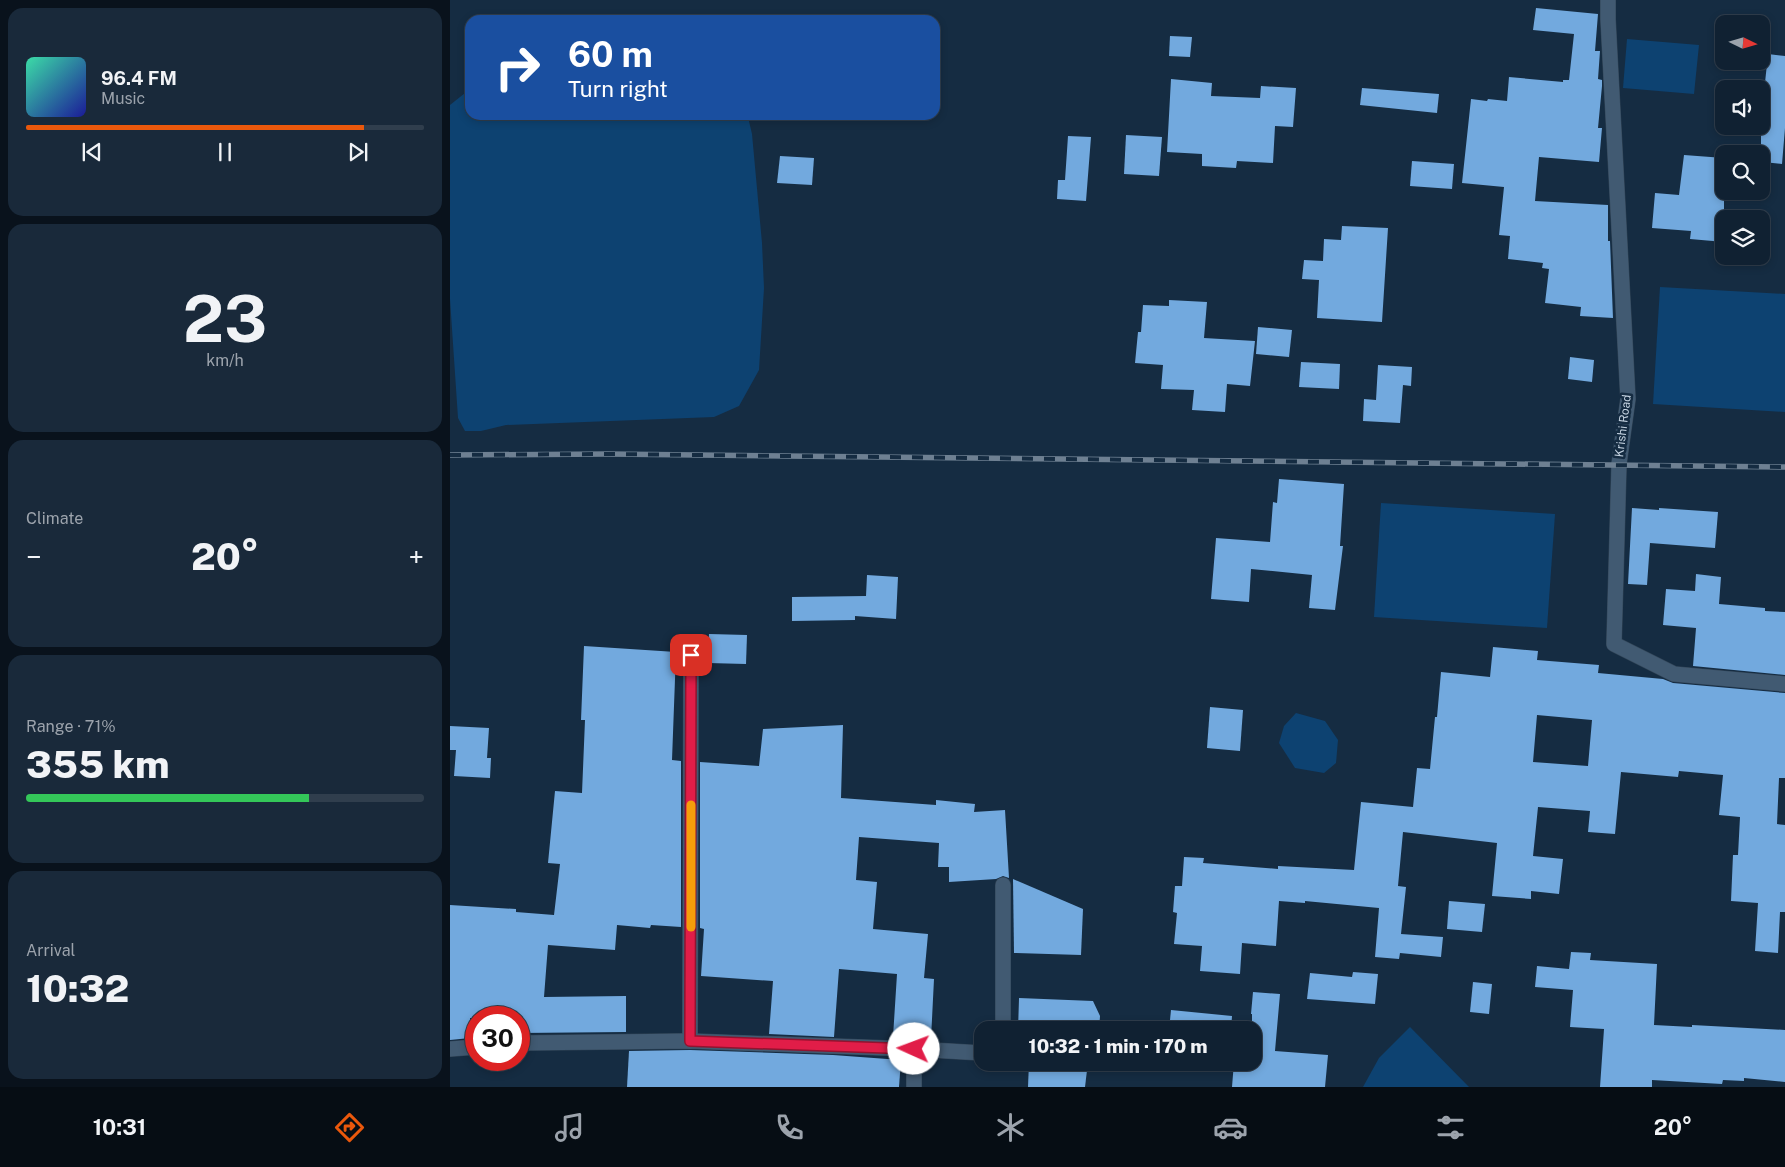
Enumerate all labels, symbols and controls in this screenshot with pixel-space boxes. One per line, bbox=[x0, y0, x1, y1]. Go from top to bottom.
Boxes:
north arrow bbox=[1715, 15, 1770, 70]
map controls bbox=[1715, 15, 1770, 265]
text: 60 m bbox=[568, 34, 653, 75]
icon: right bbox=[485, 35, 550, 100]
text: 96.4 FM bbox=[101, 67, 177, 89]
text: Turn right bbox=[568, 76, 668, 102]
button: sound bbox=[1715, 80, 1770, 135]
text: Music bbox=[101, 89, 145, 108]
icon: previous bbox=[78, 138, 106, 166]
icon: pause bbox=[211, 138, 239, 166]
icon: next bbox=[344, 138, 372, 166]
button: search bbox=[1715, 145, 1770, 200]
button: layers bbox=[1715, 210, 1770, 265]
text: 23 bbox=[183, 280, 267, 357]
text: km/h bbox=[206, 351, 244, 370]
street label: Krishi Road bbox=[1612, 394, 1634, 458]
text: Climate bbox=[26, 509, 83, 528]
text: 20° bbox=[191, 534, 259, 579]
text: − bbox=[26, 540, 42, 573]
text: + bbox=[408, 540, 424, 573]
pin bbox=[670, 634, 712, 676]
icon: arrive bbox=[677, 641, 705, 669]
text: Range · 71% bbox=[26, 717, 116, 736]
text: 355 km bbox=[26, 742, 170, 787]
text: Arrival bbox=[26, 941, 75, 960]
text: 10:32 bbox=[26, 966, 129, 1011]
speed limit sign: 30 bbox=[465, 1006, 530, 1071]
position arrow bbox=[887, 1022, 939, 1074]
text: 10:32 · 1 min · 170 m bbox=[1028, 1035, 1208, 1057]
icon: directions bbox=[332, 1110, 367, 1145]
icon: music bbox=[552, 1110, 587, 1145]
icon: phone bbox=[772, 1110, 807, 1145]
icon: climate bbox=[993, 1110, 1028, 1145]
icon: car bbox=[1213, 1110, 1248, 1145]
icon: filters bbox=[1433, 1110, 1468, 1145]
text: 10:31 bbox=[93, 1114, 146, 1140]
text: 20° bbox=[1654, 1114, 1692, 1140]

